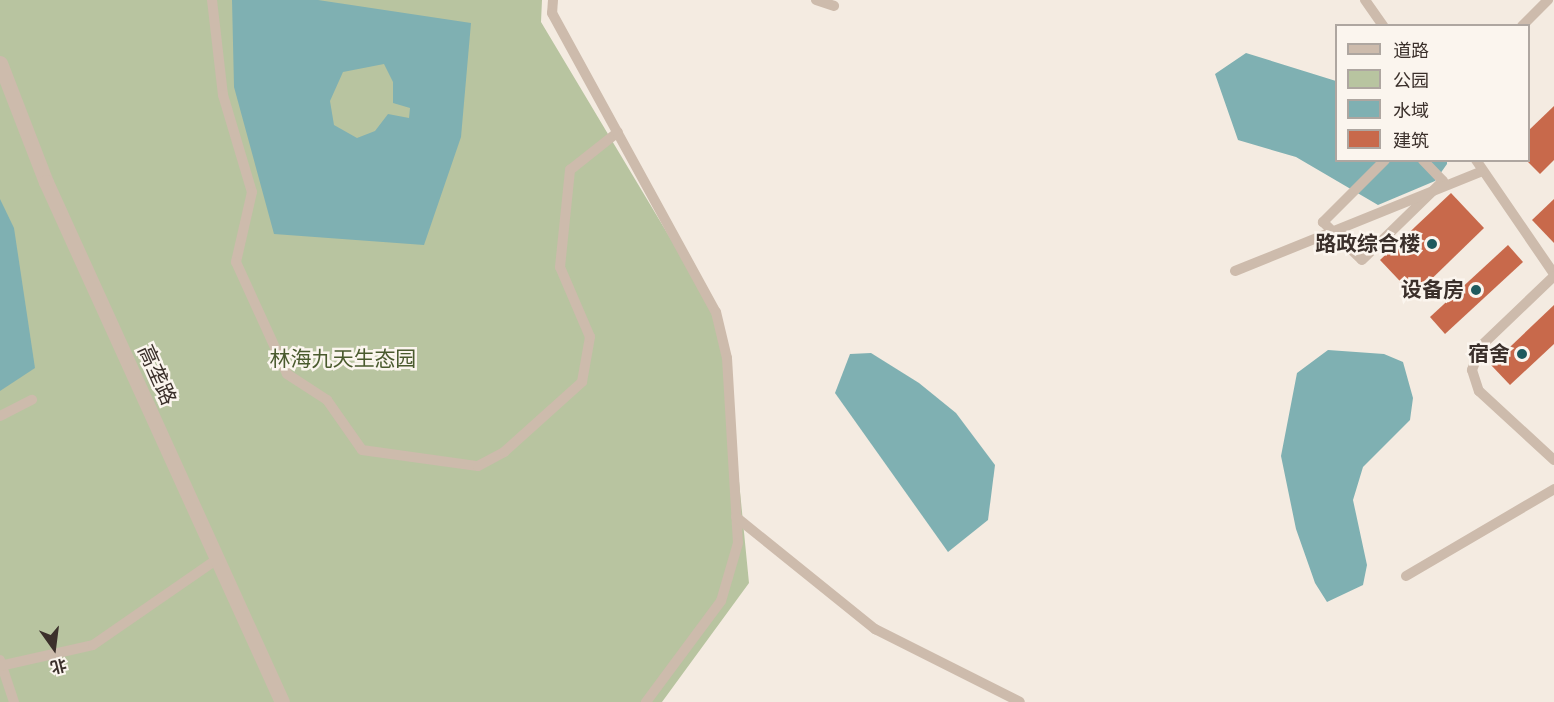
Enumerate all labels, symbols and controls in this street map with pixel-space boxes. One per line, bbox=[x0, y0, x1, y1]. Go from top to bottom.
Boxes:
legend bbox=[1335, 24, 1530, 162]
text: 道路 bbox=[1393, 40, 1429, 62]
text: 公园 bbox=[1393, 70, 1429, 92]
text: 水域 bbox=[1393, 100, 1429, 122]
text: 建筑 bbox=[1393, 130, 1429, 152]
place label: 路政综合楼 bbox=[1315, 231, 1420, 257]
marker: 路政综合楼 bbox=[1425, 237, 1439, 251]
place label: 设备房 bbox=[1401, 277, 1464, 303]
marker: 设备房 bbox=[1469, 283, 1483, 297]
street label: 高垄路 bbox=[133, 341, 181, 409]
place label: 宿舍 bbox=[1468, 341, 1510, 367]
park label: 林海九天生态园 bbox=[270, 346, 416, 372]
marker: 宿舍 bbox=[1515, 347, 1529, 361]
north arrow bbox=[24, 618, 84, 678]
text: 北 bbox=[48, 655, 69, 677]

